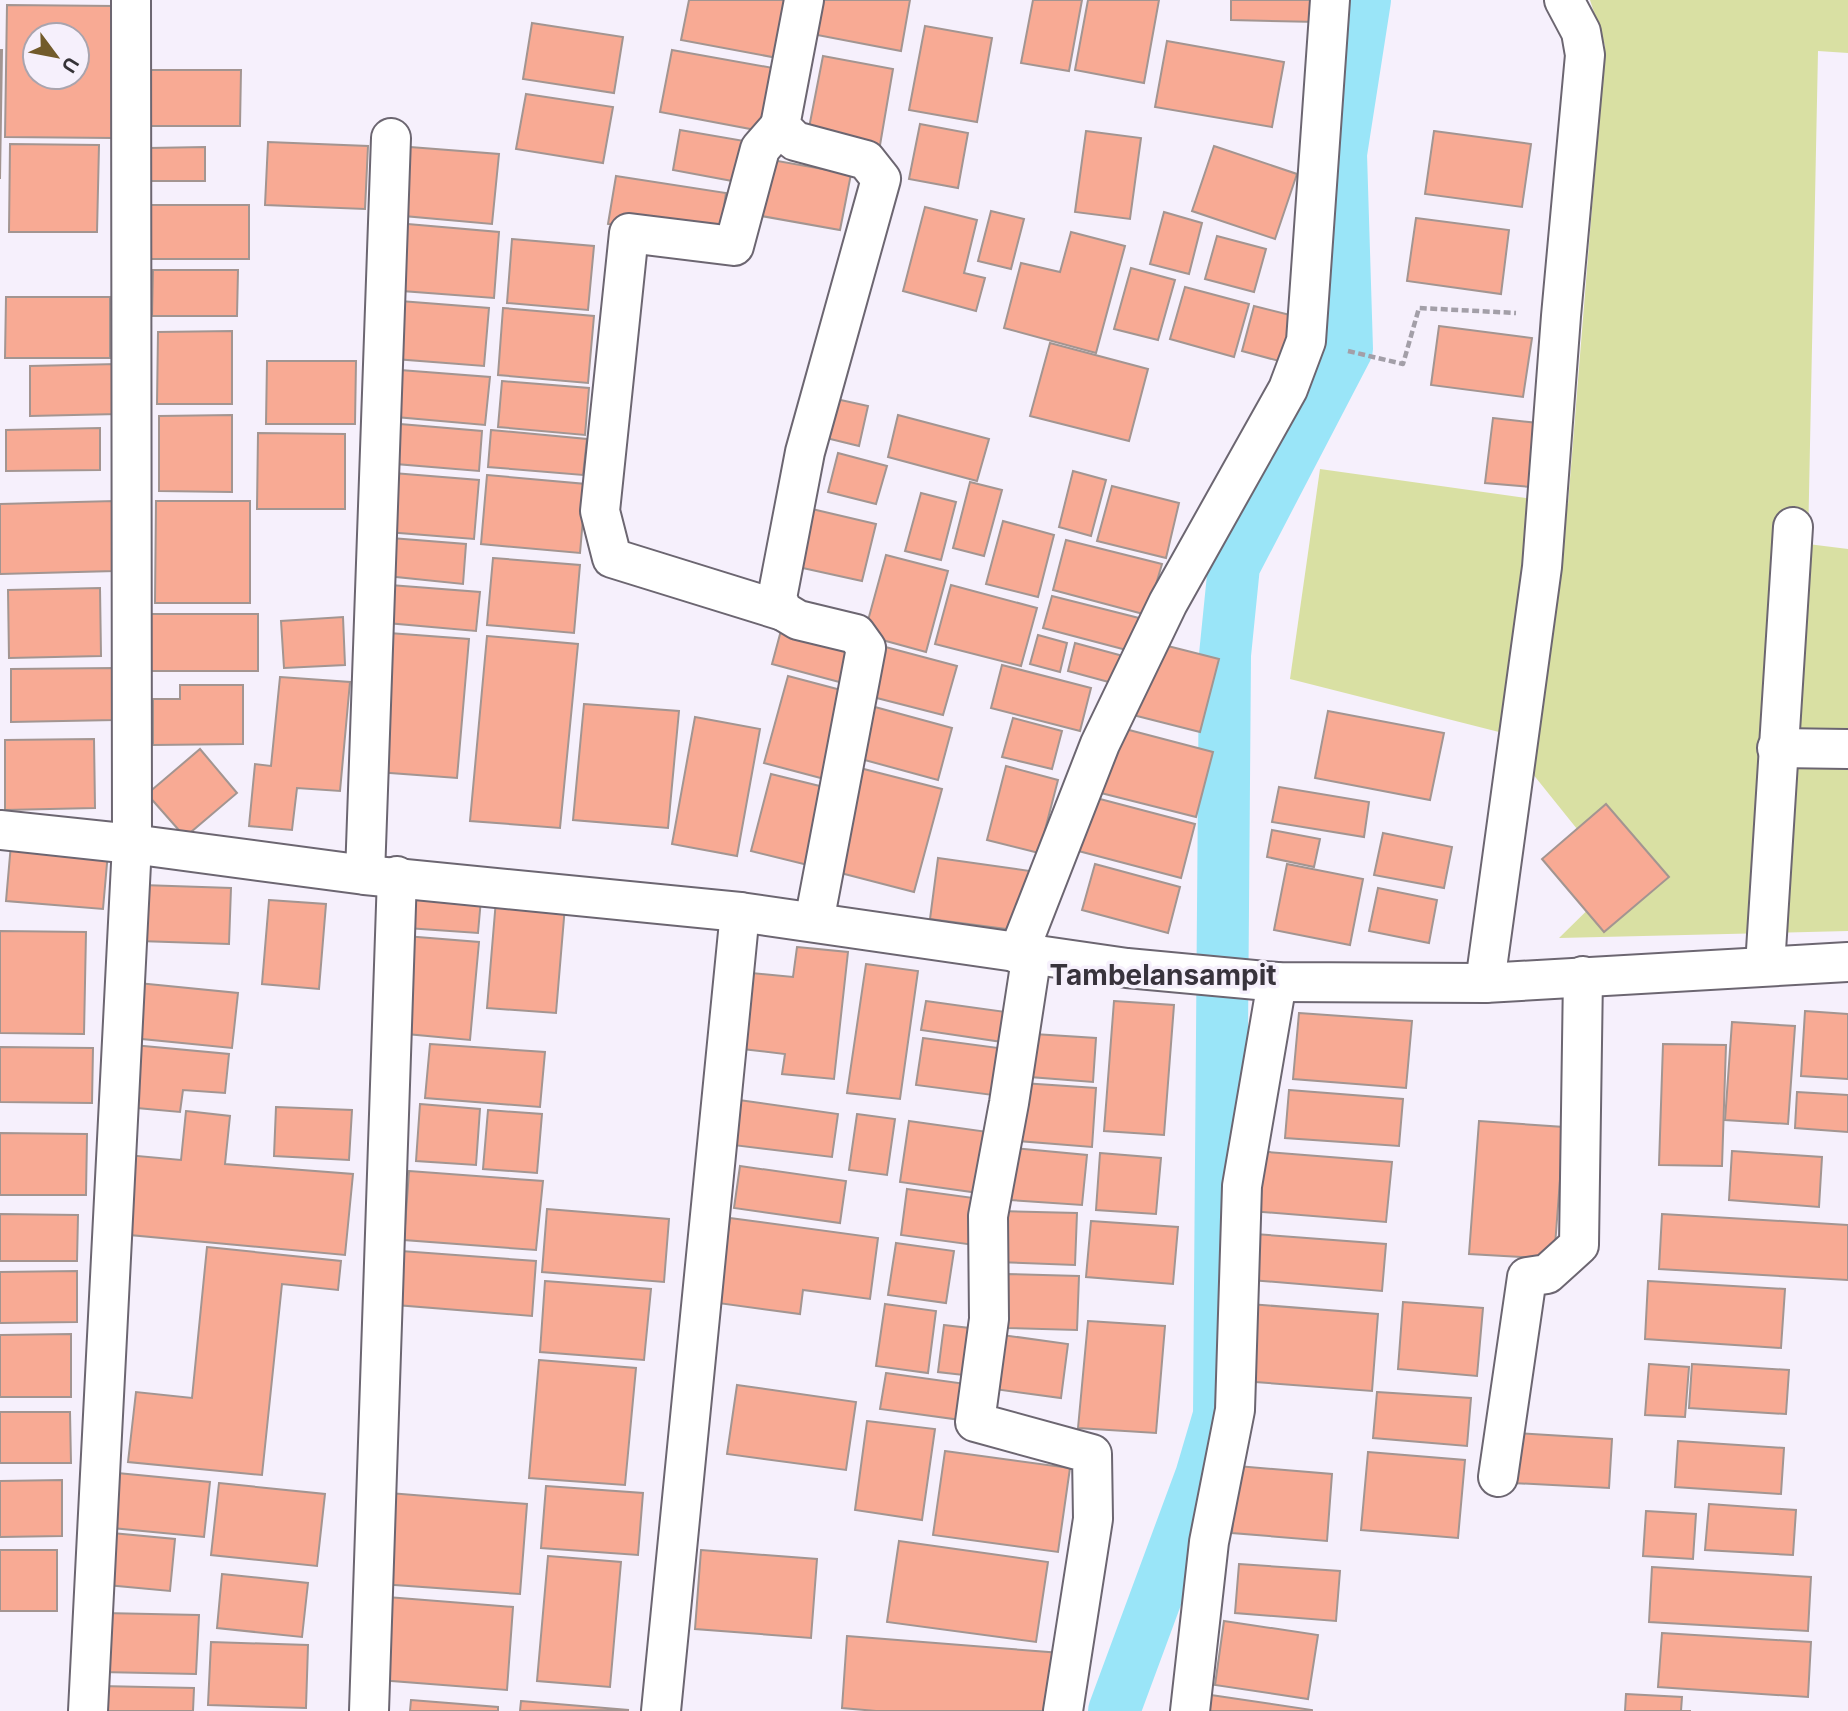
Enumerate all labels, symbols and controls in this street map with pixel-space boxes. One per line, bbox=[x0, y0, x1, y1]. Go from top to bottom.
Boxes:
north arrow bbox=[21, 21, 91, 91]
text: U bbox=[57, 53, 83, 77]
district label: Tambelansampit bbox=[1049, 958, 1277, 992]

